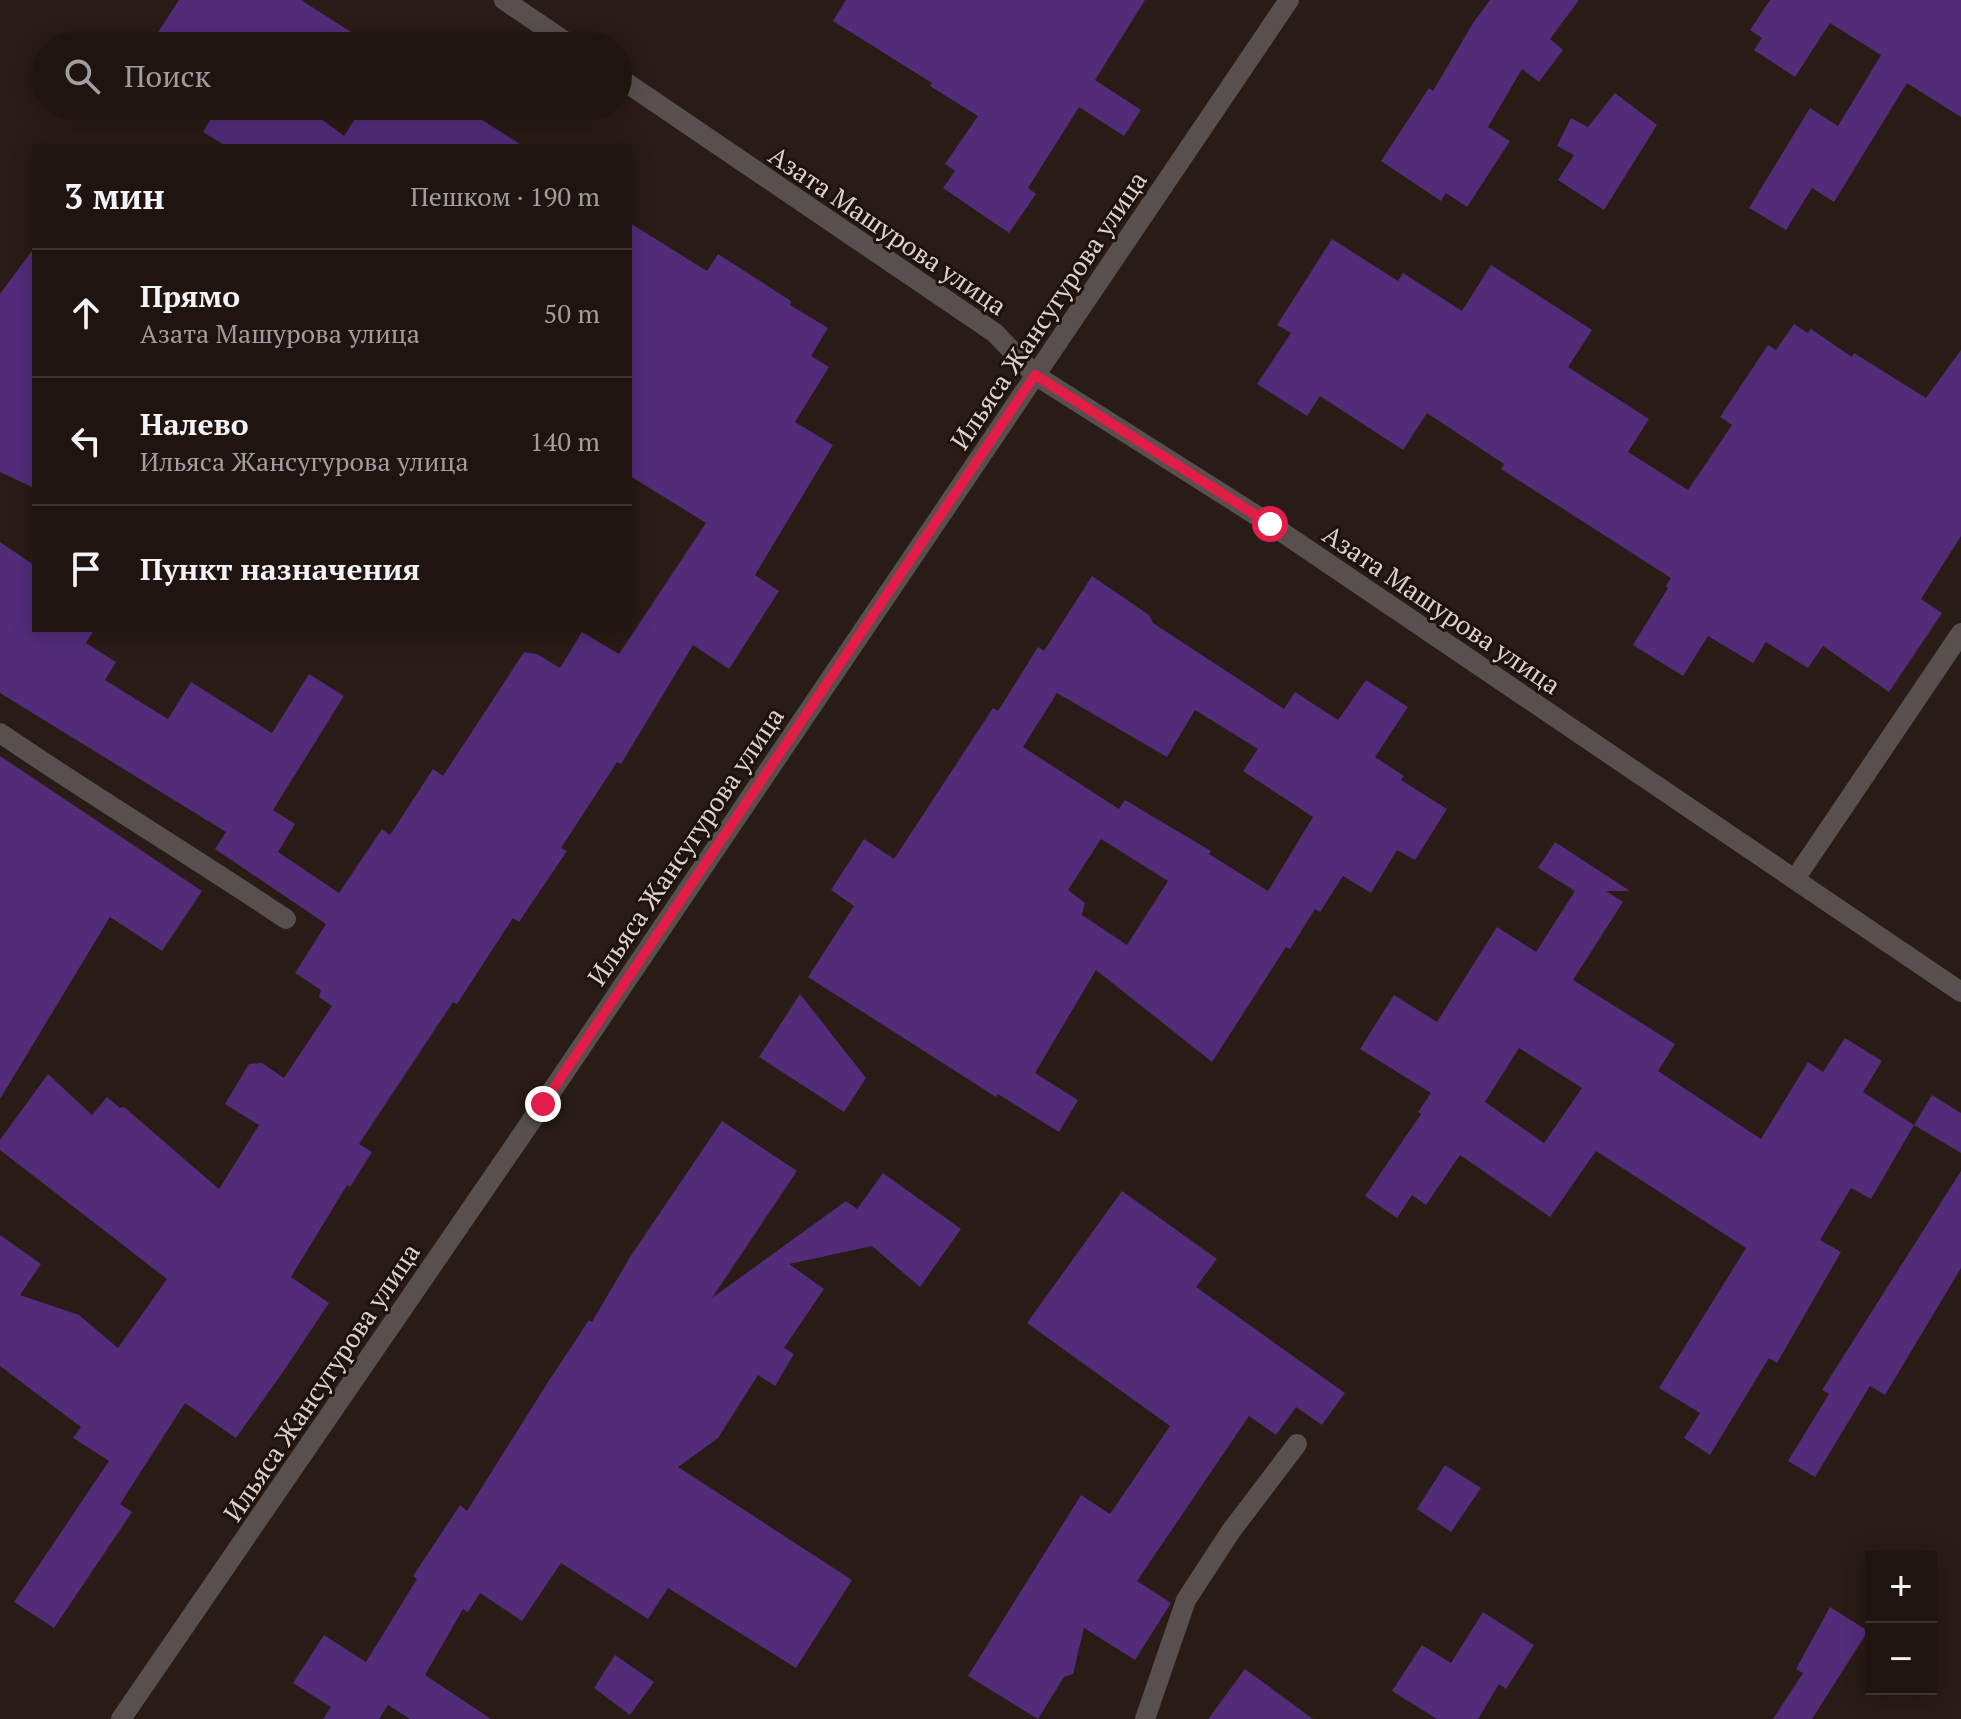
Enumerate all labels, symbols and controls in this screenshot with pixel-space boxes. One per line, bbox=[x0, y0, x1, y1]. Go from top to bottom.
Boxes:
search box bbox=[32, 32, 632, 120]
icon: search bbox=[60, 54, 104, 98]
text: Поиск bbox=[124, 56, 211, 96]
street label: Азата Машурова улица bbox=[762, 138, 1014, 322]
street label: Ильяса Жансугурова улица bbox=[942, 164, 1154, 456]
text: 3 мин bbox=[64, 174, 165, 219]
text: Пешком · 190 m bbox=[410, 179, 600, 213]
text: Прямо bbox=[140, 276, 240, 316]
icon: ahead bbox=[64, 291, 108, 335]
text: 50 m bbox=[544, 296, 600, 330]
text: Азата Машурова улица bbox=[140, 316, 420, 350]
text: Налево bbox=[140, 404, 249, 444]
icon: left bbox=[64, 419, 108, 463]
text: 140 m bbox=[530, 424, 600, 458]
text: Ильяса Жансугурова улица bbox=[140, 444, 469, 478]
route start bbox=[1252, 506, 1288, 542]
street label: Азата Машурова улица bbox=[1316, 517, 1568, 701]
icon: arrive bbox=[64, 547, 108, 591]
text: Пункт назначения bbox=[140, 549, 420, 589]
street label: Ильяса Жансугурова улица bbox=[579, 700, 791, 992]
route end bbox=[525, 1086, 561, 1122]
street label: Ильяса Жансугурова улица bbox=[215, 1236, 427, 1528]
map controls bbox=[1865, 1551, 1937, 1695]
button: + bbox=[1865, 1551, 1937, 1623]
button: − bbox=[1865, 1623, 1937, 1695]

